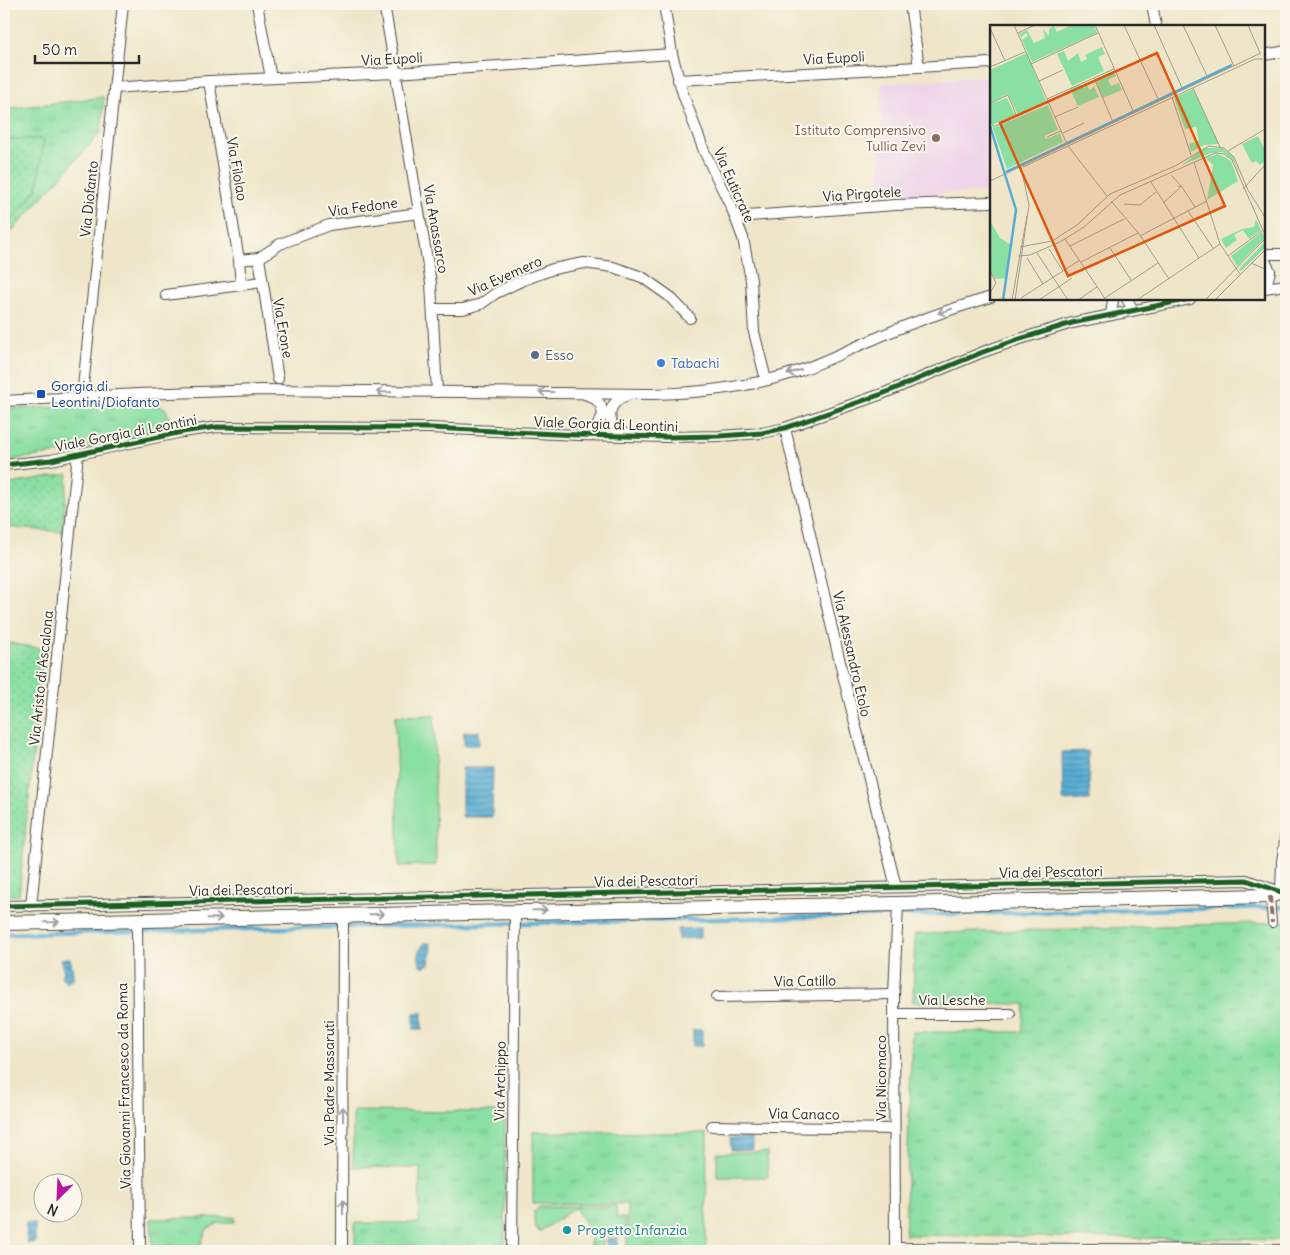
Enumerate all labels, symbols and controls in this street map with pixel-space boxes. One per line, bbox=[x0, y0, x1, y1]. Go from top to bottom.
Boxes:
inset map bbox=[990, 25, 1265, 300]
scale bar bbox=[35, 32, 139, 64]
text: 50 m bbox=[42, 40, 77, 59]
street label: Via Eupoli bbox=[803, 47, 865, 69]
street label: Via Eupoli bbox=[361, 48, 423, 70]
place label: Istituto Comprensivo Tullia Zevi bbox=[795, 121, 926, 155]
marker: Istituto Comprensivo Tullia Zevi bbox=[930, 132, 942, 144]
street label: Via Filolao bbox=[223, 136, 251, 202]
street label: Via Euticrate bbox=[710, 145, 758, 225]
street label: Via Diofanto bbox=[76, 160, 102, 238]
street label: Via Pirgotele bbox=[822, 182, 902, 206]
street label: Via Anassarco bbox=[419, 183, 453, 275]
street label: Via Fedone bbox=[327, 193, 399, 221]
street label: Via Evemero bbox=[465, 252, 545, 300]
street label: Via Erone bbox=[269, 297, 297, 359]
one-way arrow bbox=[937, 307, 953, 316]
place label: Esso bbox=[545, 346, 574, 364]
marker: Esso bbox=[529, 349, 541, 361]
place label: Tabachi bbox=[671, 354, 719, 372]
marker: Tabachi bbox=[655, 357, 667, 369]
one-way arrow bbox=[787, 368, 803, 378]
place label: Gorgia di Leontini/Diofanto bbox=[51, 377, 160, 411]
one-way arrow bbox=[376, 387, 392, 397]
one-way arrow bbox=[539, 387, 555, 397]
marker: Gorgia di Leontini/Diofanto bbox=[35, 388, 47, 400]
street label: Viale Gorgia di Leontini bbox=[54, 410, 198, 456]
street label: Viale Gorgia di Leontini bbox=[534, 412, 678, 436]
street label: Via Alessandro Etolo bbox=[829, 589, 875, 719]
street label: Via Aristo di Ascalona bbox=[25, 610, 57, 746]
street label: Via dei Pescatori bbox=[999, 862, 1103, 882]
street label: Via dei Pescatori bbox=[594, 871, 698, 891]
street label: Via dei Pescatori bbox=[189, 880, 293, 900]
one-way arrow bbox=[532, 906, 548, 915]
one-way arrow bbox=[369, 909, 385, 919]
one-way arrow bbox=[206, 913, 223, 923]
one-way arrow bbox=[44, 917, 60, 927]
street label: Via Catillo bbox=[774, 971, 836, 991]
street label: Via Giovanni Francesco da Roma bbox=[113, 983, 135, 1189]
street label: Via Lesche bbox=[918, 991, 986, 1009]
street label: Via Padre Massaruti bbox=[320, 1020, 338, 1146]
street label: Via Nicomaco bbox=[872, 1035, 890, 1121]
street label: Via Archippo bbox=[490, 1041, 510, 1121]
street label: Via Canaco bbox=[768, 1104, 840, 1124]
one-way arrow bbox=[338, 1106, 348, 1122]
north arrow bbox=[32, 1172, 82, 1222]
one-way arrow bbox=[338, 1199, 348, 1216]
text: N bbox=[45, 1200, 61, 1220]
place label: Progetto Infanzia bbox=[577, 1221, 687, 1239]
marker: Progetto Infanzia bbox=[561, 1224, 573, 1236]

